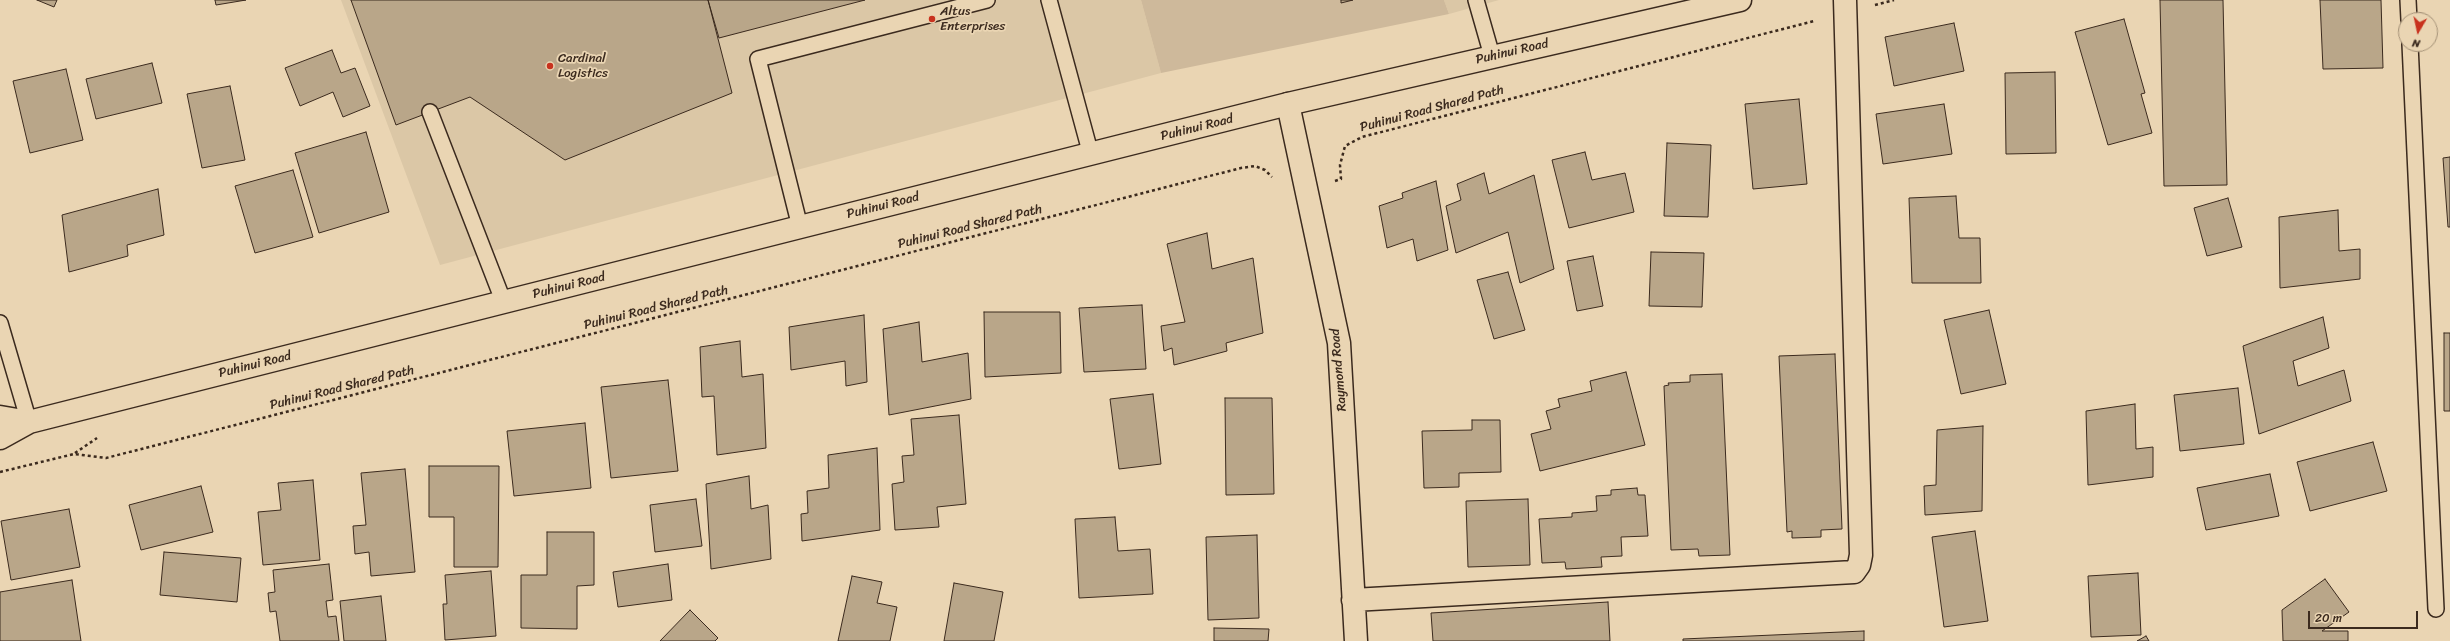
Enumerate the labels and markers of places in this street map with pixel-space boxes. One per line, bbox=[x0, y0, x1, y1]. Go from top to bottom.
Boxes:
place label: Altus Enterprises bbox=[940, 4, 1005, 35]
marker: Altus Enterprises bbox=[927, 14, 937, 24]
place label: Cardinal Logistics bbox=[558, 51, 608, 82]
marker: Cardinal Logistics bbox=[545, 61, 555, 71]

